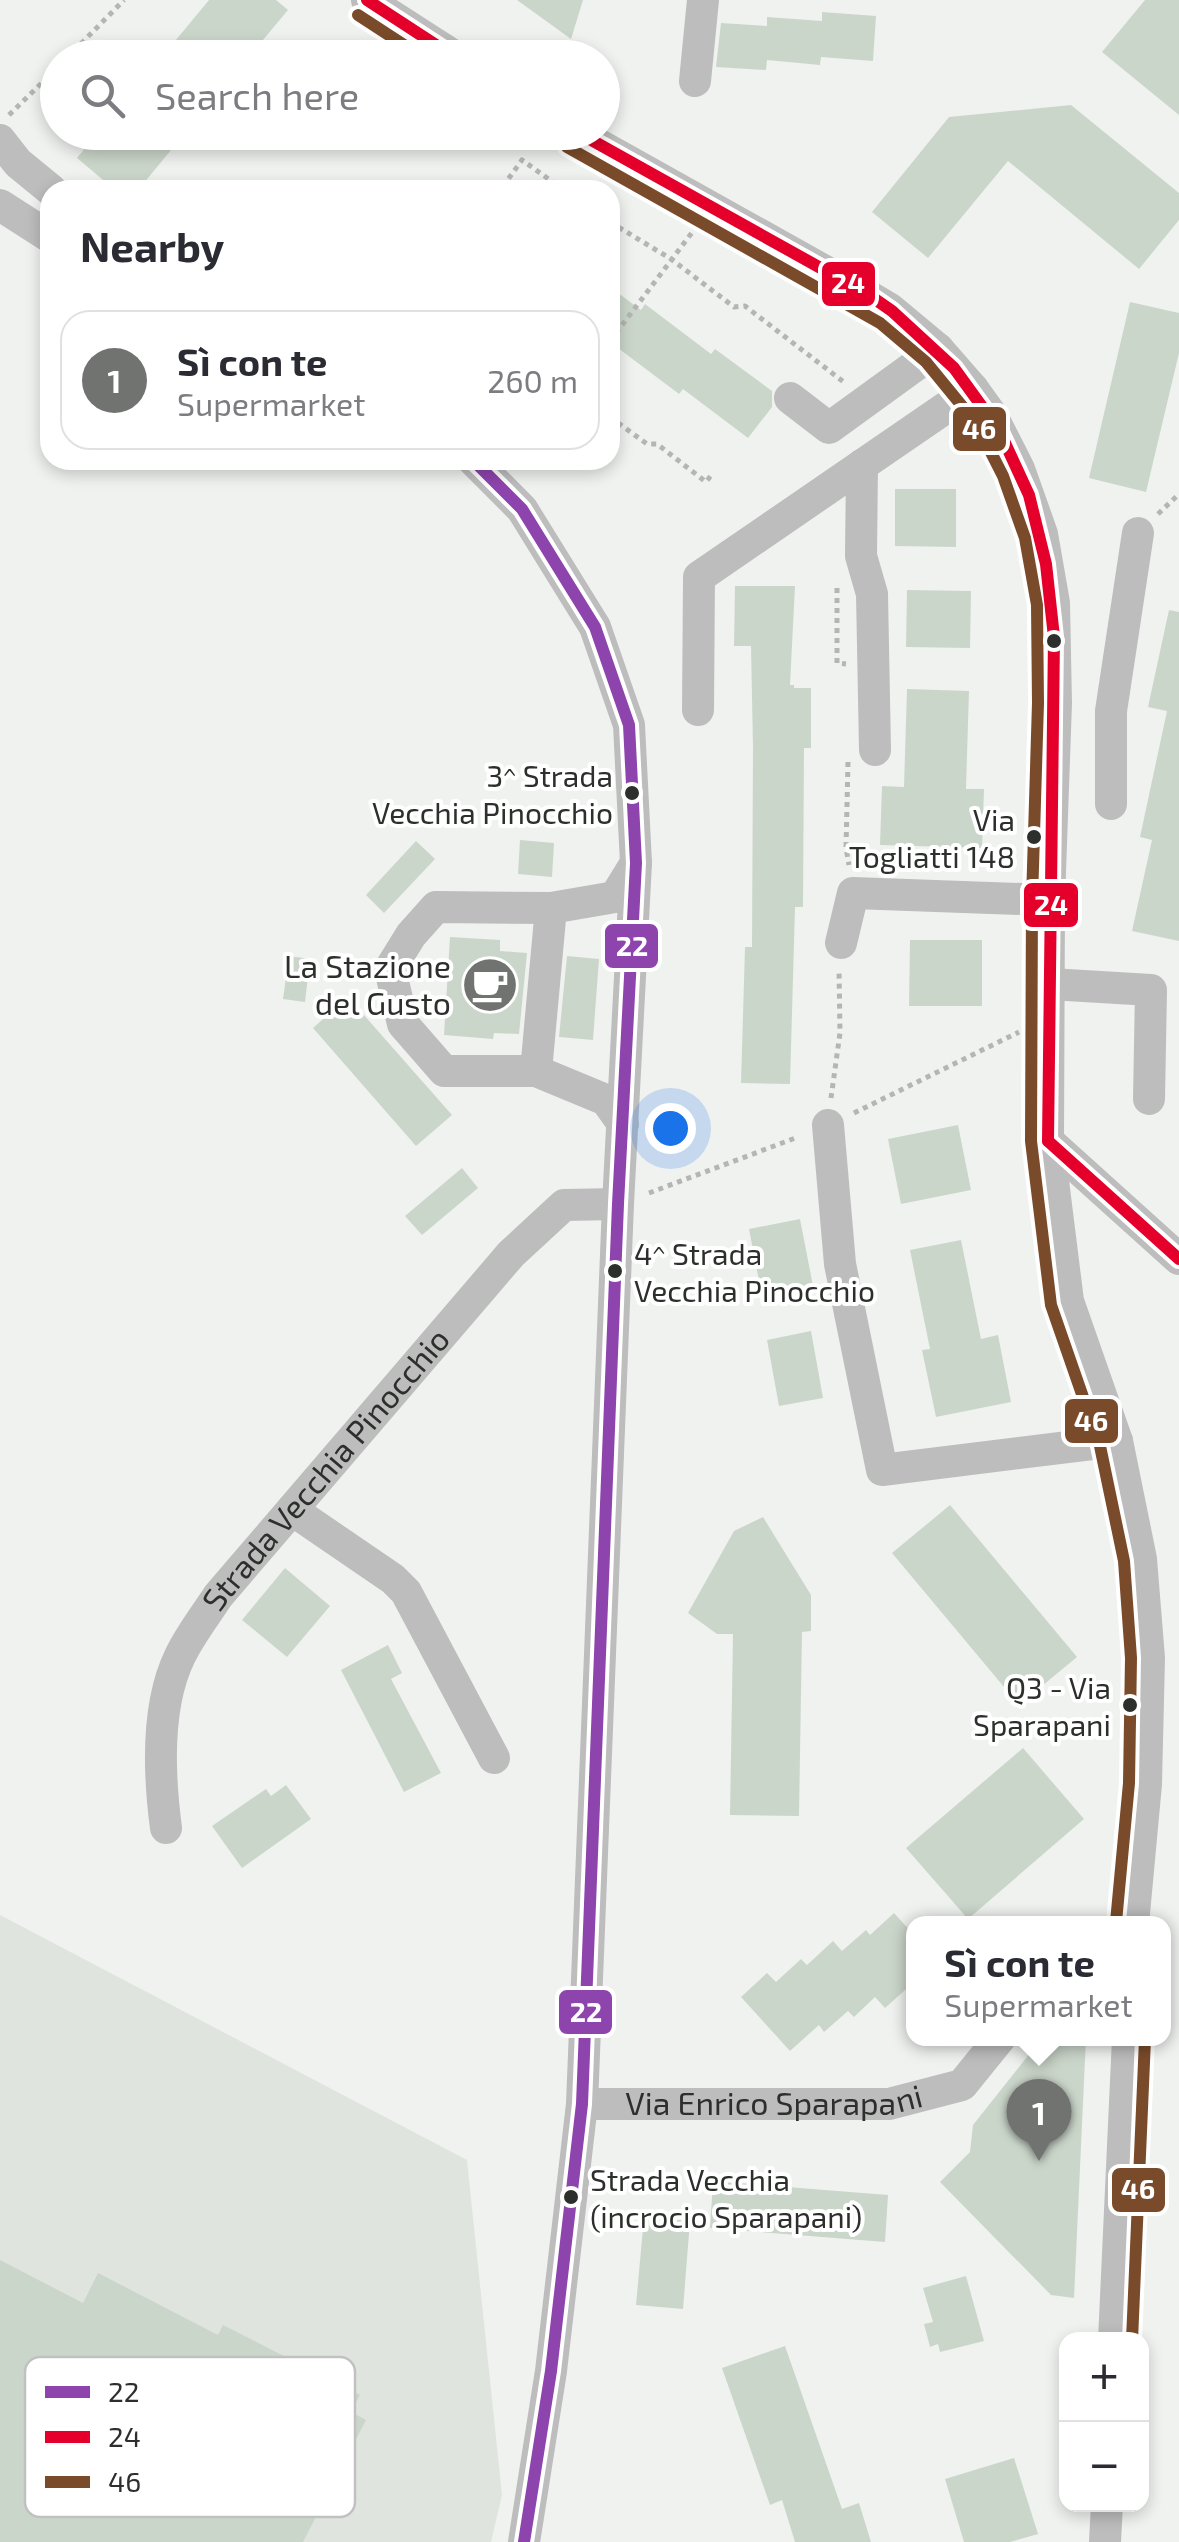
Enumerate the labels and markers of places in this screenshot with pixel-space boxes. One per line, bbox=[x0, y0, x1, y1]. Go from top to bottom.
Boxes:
unlabelled marker bbox=[1044, 631, 1064, 651]
place label: 3^ Strada Vecchia Pinocchio bbox=[372, 757, 613, 830]
marker: 3^ Strada Vecchia Pinocchio bbox=[622, 783, 642, 803]
place label: Via Togliatti 148 bbox=[849, 801, 1015, 874]
marker: Via Togliatti 148 bbox=[1024, 827, 1044, 847]
place label: La Stazione del Gusto bbox=[284, 946, 451, 1021]
cafe icon: La Stazione del Gusto bbox=[460, 955, 520, 1015]
place label: 4^ Strada Vecchia Pinocchio bbox=[634, 1235, 875, 1308]
marker: 4^ Strada Vecchia Pinocchio bbox=[605, 1261, 625, 1281]
place label: Q3 - Via Sparapani bbox=[973, 1669, 1111, 1742]
marker: Q3 - Via Sparapani bbox=[1120, 1695, 1140, 1715]
pin: 1 bbox=[1006, 2078, 1072, 2161]
place label: Strada Vecchia (incrocio Sparapani) bbox=[590, 2161, 862, 2234]
marker: Strada Vecchia (incrocio Sparapani) bbox=[561, 2187, 581, 2207]

